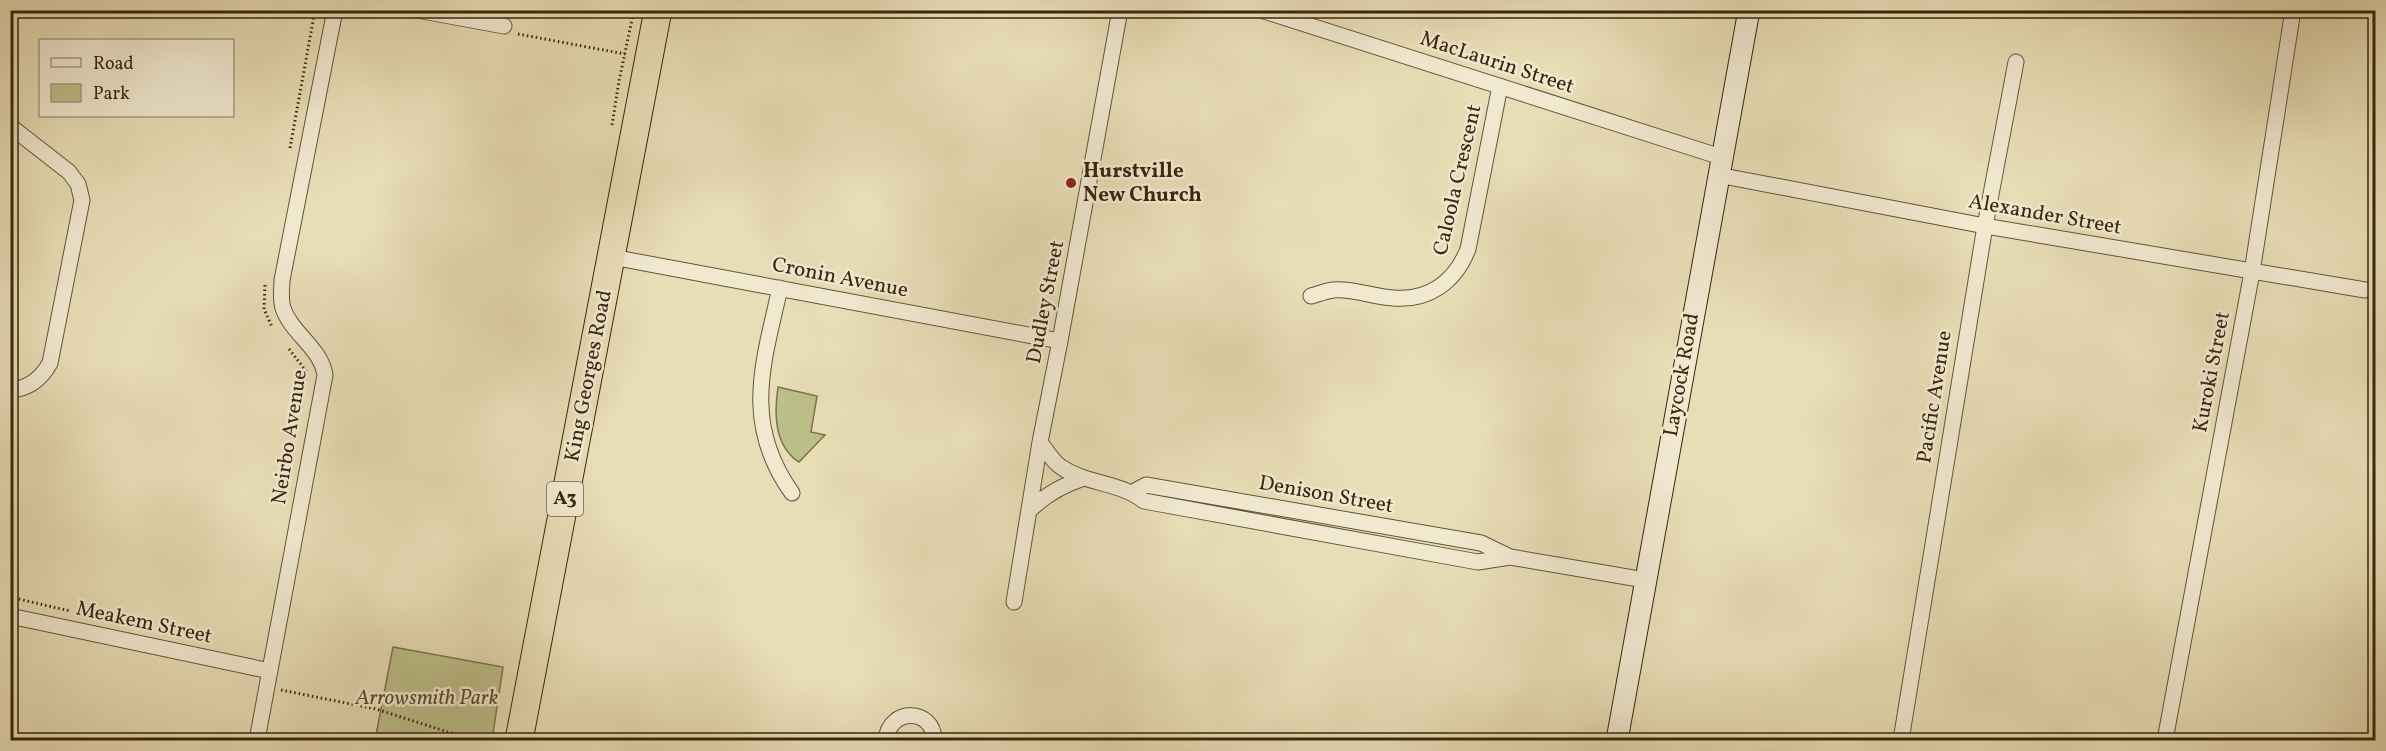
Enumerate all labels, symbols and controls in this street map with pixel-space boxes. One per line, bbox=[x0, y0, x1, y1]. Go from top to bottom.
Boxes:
street label: MacLaurin Street bbox=[1416, 24, 1578, 102]
legend bbox=[39, 39, 234, 117]
text: Road bbox=[93, 52, 134, 77]
text: Park bbox=[93, 82, 130, 107]
street label: Caloola Crescent bbox=[1427, 102, 1489, 258]
place label: Hurstville New Church bbox=[1083, 157, 1202, 210]
marker: Hurstville New Church bbox=[1064, 176, 1078, 190]
street label: Alexander Street bbox=[1966, 187, 2124, 243]
street label: Dudley Street bbox=[1020, 238, 1072, 366]
street label: Cronin Avenue bbox=[770, 251, 911, 305]
street label: King Georges Road bbox=[558, 288, 620, 464]
street label: Kuroki Street bbox=[2186, 309, 2238, 435]
street label: Laycock Road bbox=[1657, 311, 1707, 439]
street label: Pacific Avenue bbox=[1910, 329, 1960, 465]
street label: Neirbo Avenue bbox=[265, 367, 315, 507]
street label: Denison Street bbox=[1256, 469, 1396, 521]
road number: A3 bbox=[547, 482, 583, 516]
street label: Meakem Street bbox=[73, 594, 215, 652]
park label: Arrowsmith Park bbox=[355, 684, 499, 713]

